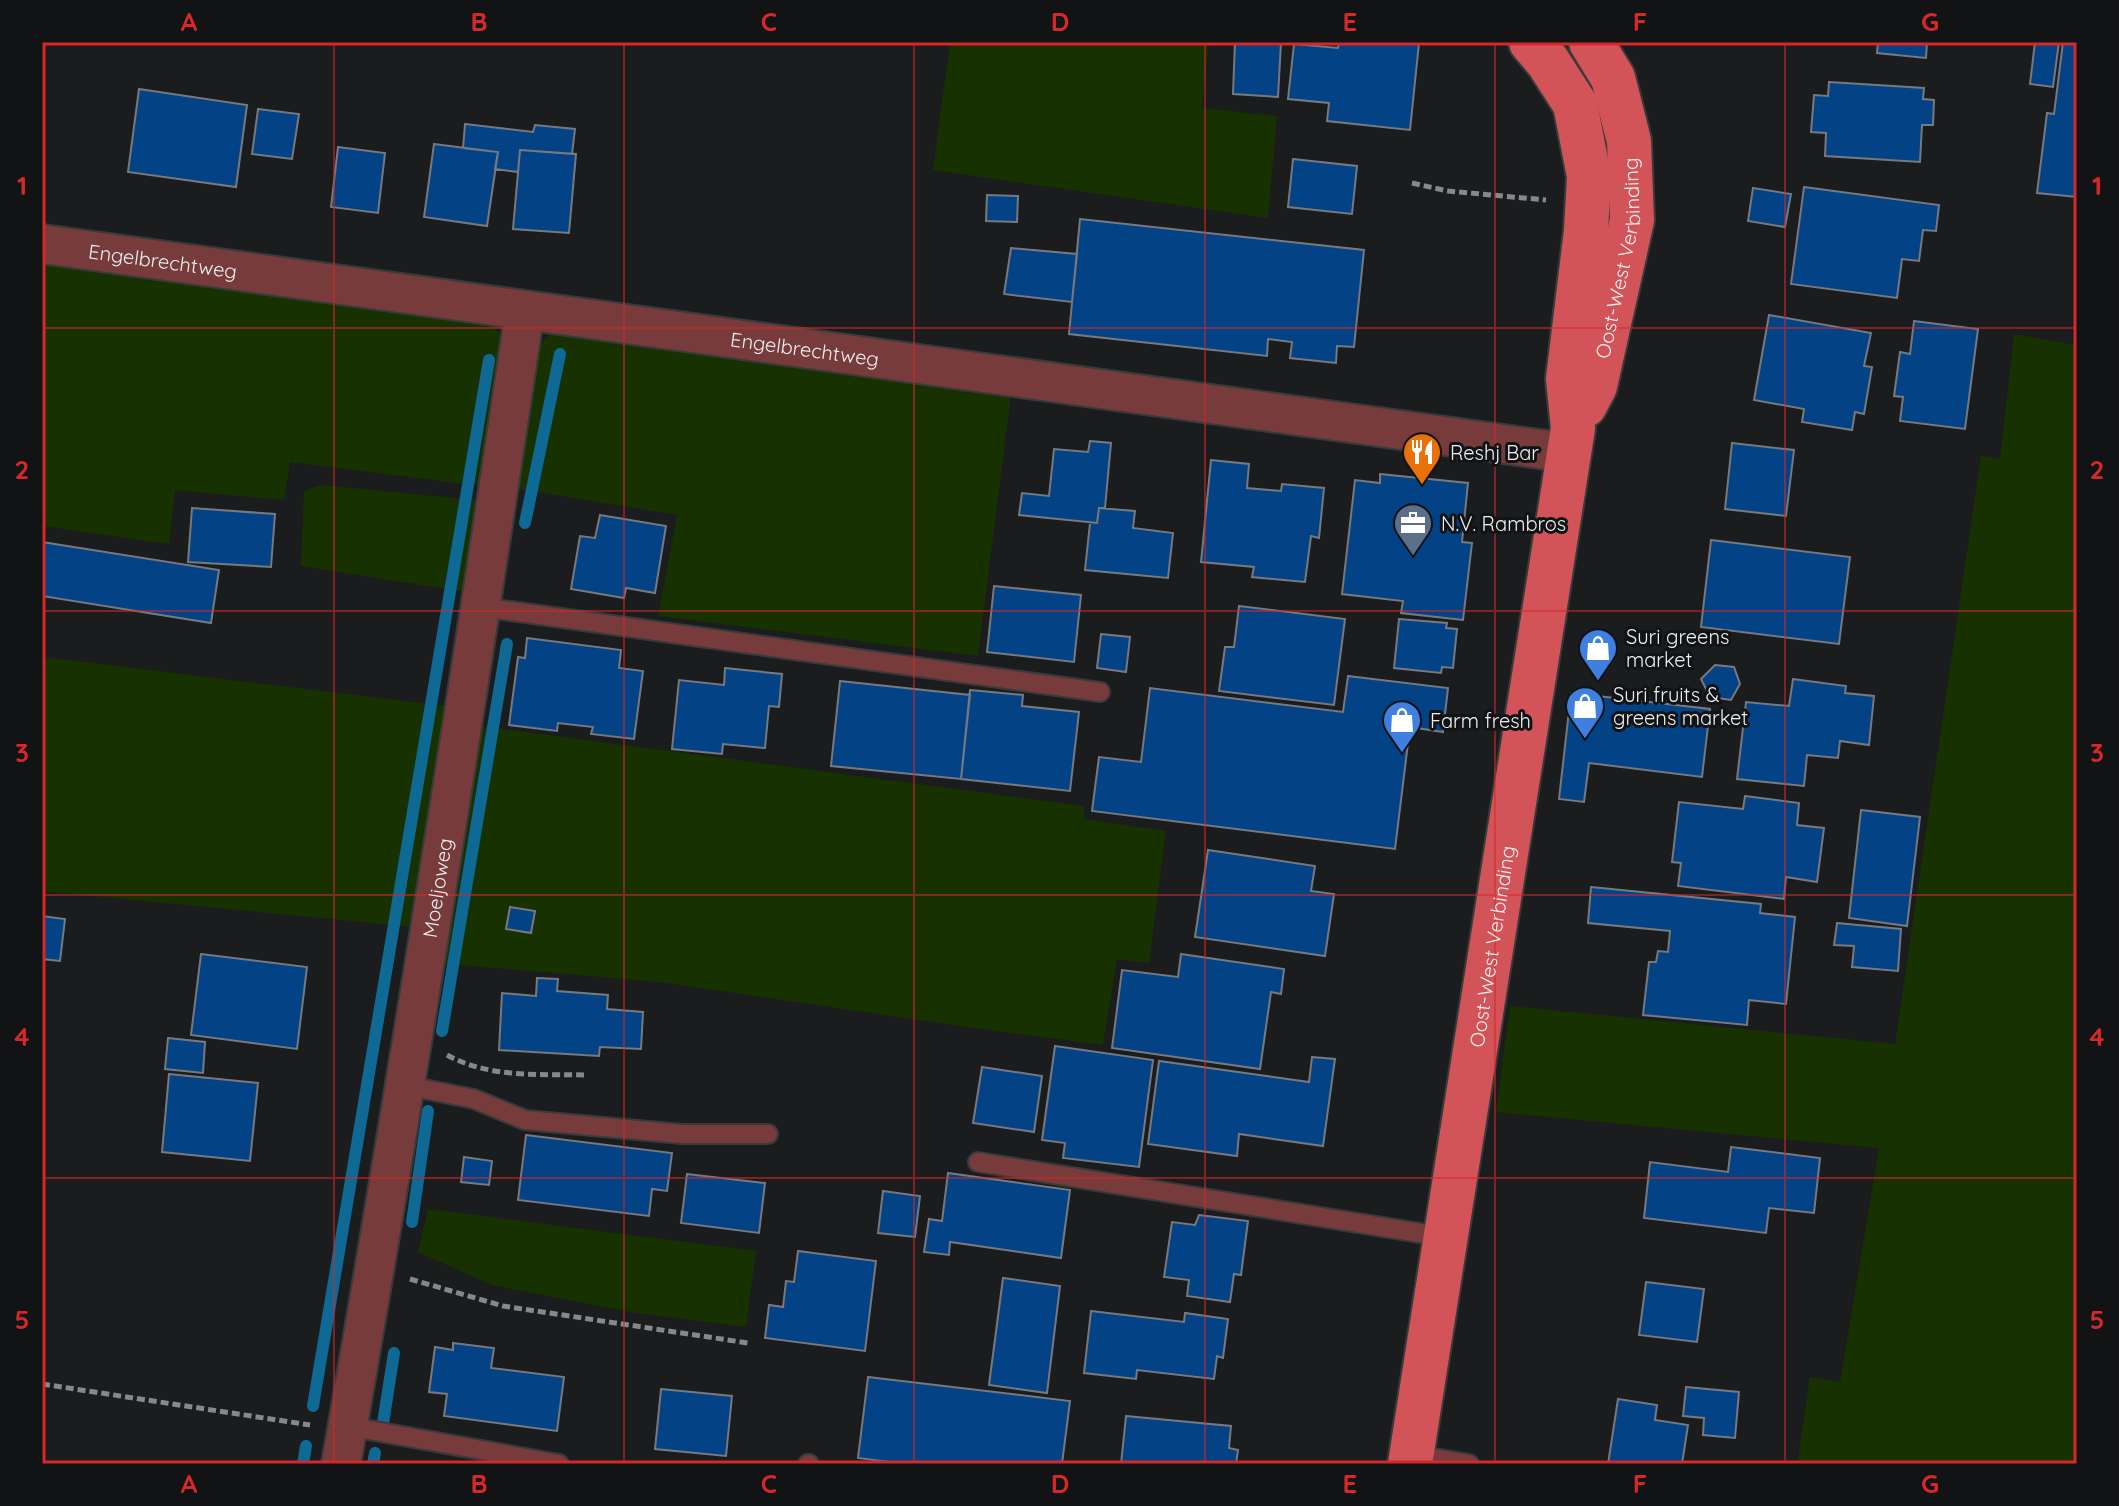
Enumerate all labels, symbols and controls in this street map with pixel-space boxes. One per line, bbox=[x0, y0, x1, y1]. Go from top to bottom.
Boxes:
text: A bbox=[181, 5, 198, 38]
text: B bbox=[470, 5, 488, 38]
text: C bbox=[761, 5, 777, 38]
text: D bbox=[1051, 5, 1069, 38]
text: E bbox=[1343, 5, 1357, 38]
text: F bbox=[1633, 5, 1647, 38]
text: G bbox=[1921, 5, 1939, 38]
street label: Oost-West Verbinding bbox=[1589, 157, 1645, 361]
text: 1 bbox=[17, 169, 27, 202]
text: 1 bbox=[2092, 169, 2102, 202]
street label: Engelbrechtweg bbox=[87, 238, 239, 283]
street label: Engelbrechtweg bbox=[729, 326, 881, 371]
restaurant icon: Reshj Bar bbox=[1401, 431, 1443, 486]
place label: Reshj Bar bbox=[1450, 440, 1539, 465]
text: 2 bbox=[15, 453, 29, 486]
text: 2 bbox=[2090, 453, 2104, 486]
office icon: N.V. Rambros bbox=[1392, 502, 1434, 557]
place label: N.V. Rambros bbox=[1441, 511, 1566, 536]
place label: Suri greens market bbox=[1626, 624, 1729, 672]
shop icon: Suri greens market bbox=[1577, 627, 1619, 682]
place label: Suri fruits & greens market bbox=[1613, 682, 1748, 730]
shop icon: Suri fruits & greens market bbox=[1564, 685, 1606, 740]
shop icon: Farm fresh bbox=[1381, 699, 1423, 754]
place label: Farm fresh bbox=[1430, 708, 1531, 733]
text: 3 bbox=[15, 736, 29, 769]
text: 3 bbox=[2090, 736, 2104, 769]
street label: Moeljoweg bbox=[416, 836, 457, 939]
street label: Oost-West Verbinding bbox=[1463, 844, 1520, 1049]
text: 4 bbox=[14, 1020, 30, 1053]
text: 4 bbox=[2089, 1020, 2105, 1053]
text: 5 bbox=[15, 1303, 29, 1336]
text: 5 bbox=[2090, 1303, 2104, 1336]
text: A bbox=[181, 1467, 198, 1500]
text: B bbox=[470, 1467, 488, 1500]
text: C bbox=[761, 1467, 777, 1500]
text: D bbox=[1051, 1467, 1069, 1500]
text: E bbox=[1343, 1467, 1357, 1500]
text: F bbox=[1633, 1467, 1647, 1500]
text: G bbox=[1921, 1467, 1939, 1500]

